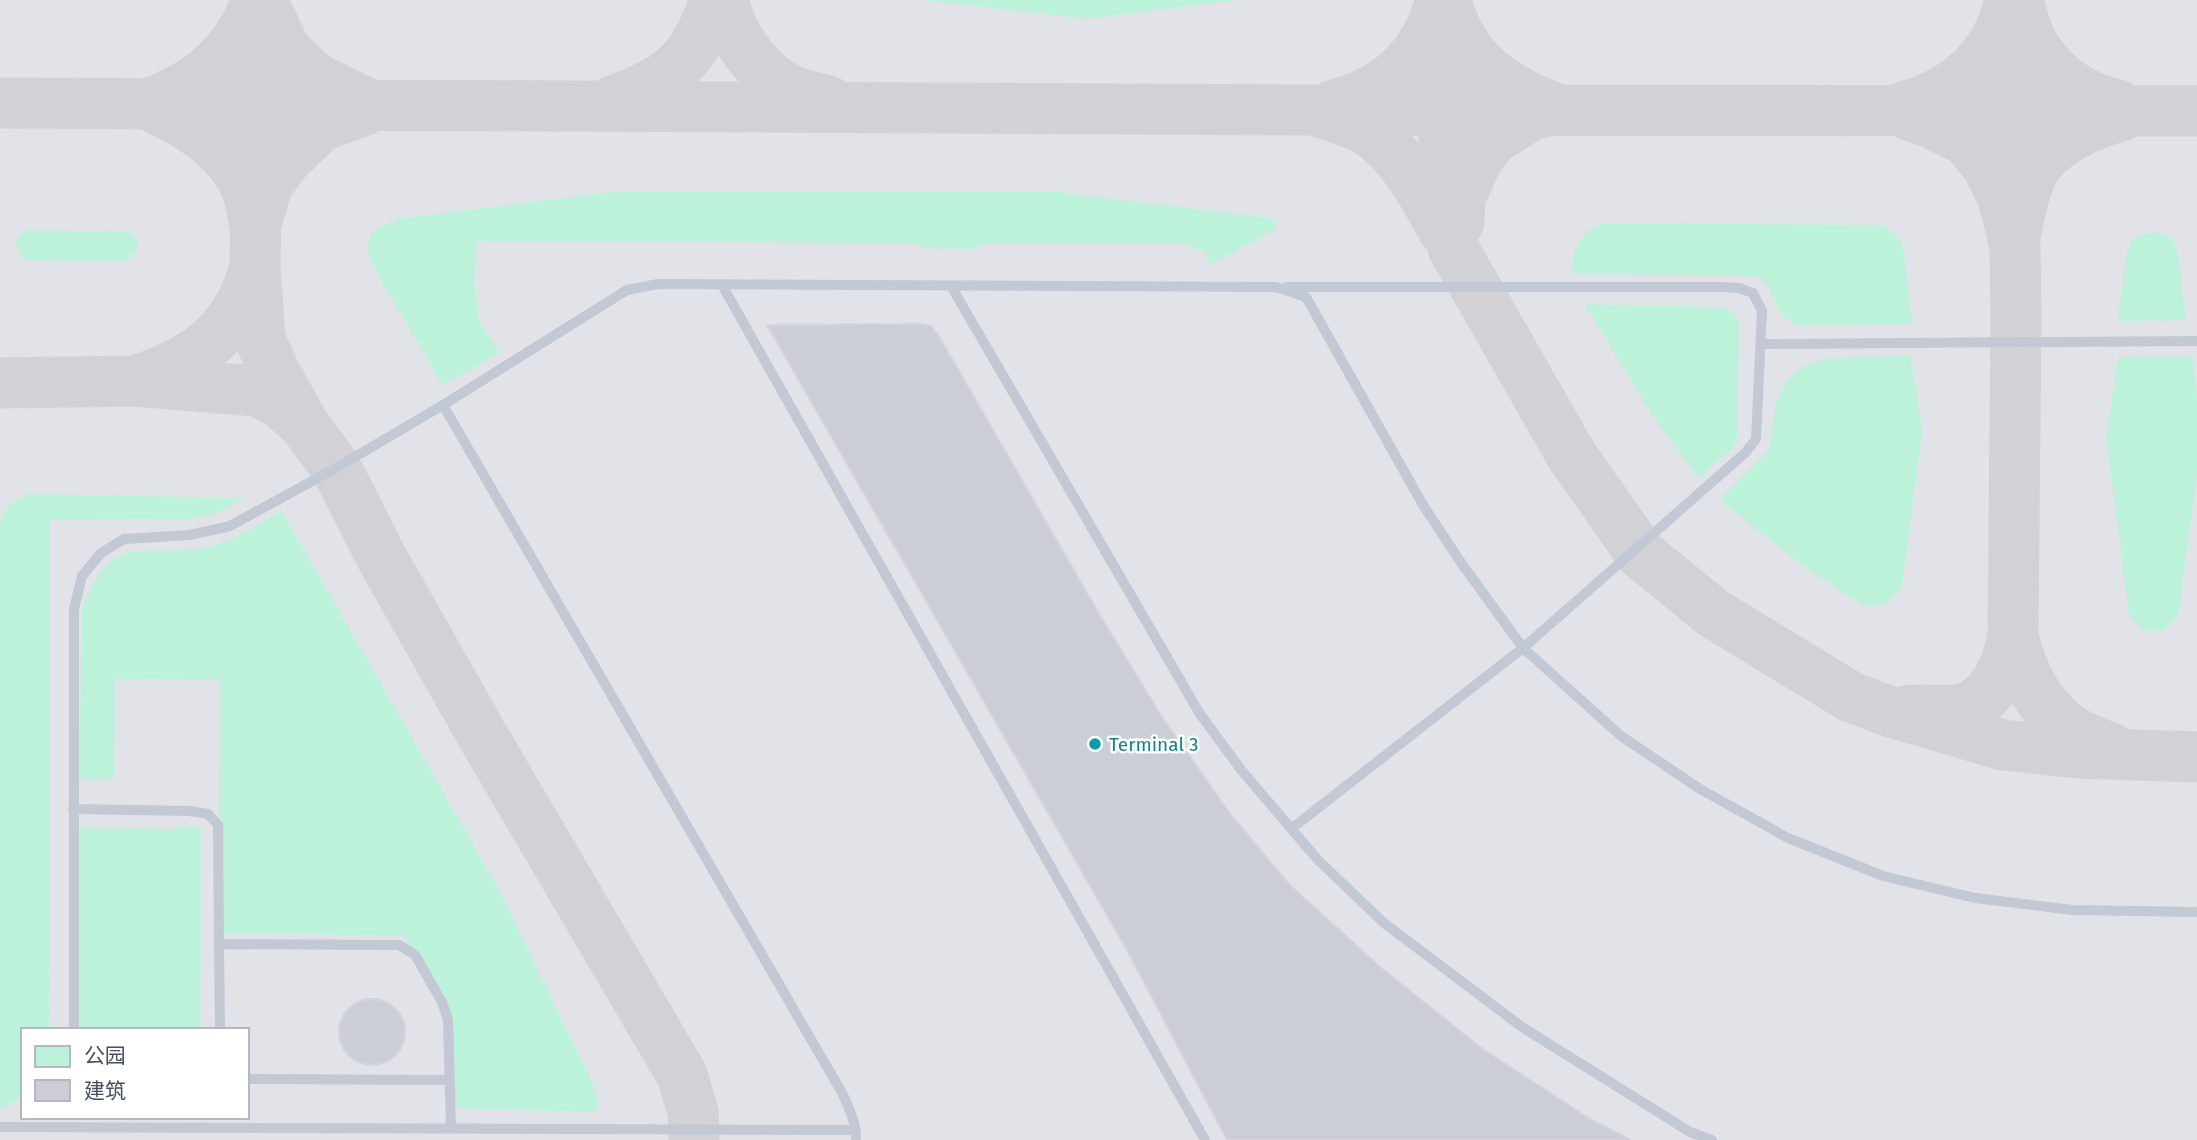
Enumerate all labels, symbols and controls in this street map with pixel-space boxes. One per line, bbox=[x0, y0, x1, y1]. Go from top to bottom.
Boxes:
place label: Terminal 3 bbox=[1109, 733, 1198, 756]
marker: Terminal 3 bbox=[1087, 736, 1103, 752]
legend bbox=[21, 1028, 248, 1119]
text: 公园 bbox=[84, 1043, 126, 1069]
text: 建筑 bbox=[84, 1078, 126, 1104]

